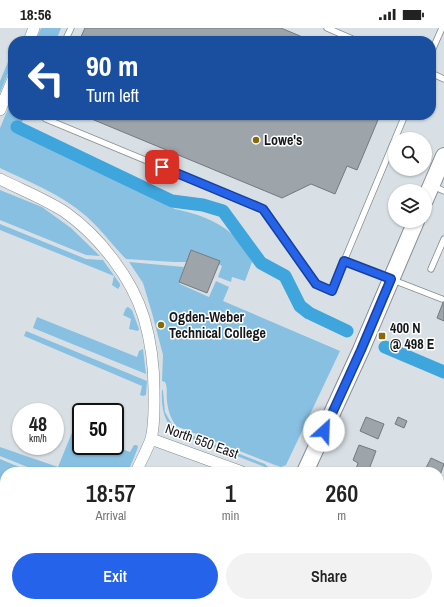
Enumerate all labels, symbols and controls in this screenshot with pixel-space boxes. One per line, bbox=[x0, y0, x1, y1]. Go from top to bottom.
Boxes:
text: 18:56 bbox=[20, 4, 51, 25]
text: 90 m bbox=[86, 47, 138, 85]
icon: left bbox=[20, 52, 72, 104]
text: Turn left bbox=[86, 83, 139, 108]
place label: Lowe's bbox=[264, 131, 302, 149]
map controls bbox=[388, 132, 432, 228]
button: search bbox=[388, 132, 432, 176]
marker: Lowe's bbox=[251, 135, 261, 145]
pin bbox=[145, 150, 179, 184]
icon: arrive bbox=[151, 156, 173, 178]
button: layers bbox=[388, 184, 432, 228]
place label: Ogden-Weber Technical College bbox=[169, 308, 266, 342]
place label: 400 N @ 498 E bbox=[390, 319, 435, 353]
marker: Ogden-Weber Technical College bbox=[156, 320, 166, 330]
marker: 400 N @ 498 E bbox=[377, 331, 387, 341]
speed limit sign: 50 bbox=[72, 403, 124, 455]
text: 48 bbox=[29, 410, 47, 437]
position arrow bbox=[303, 410, 345, 452]
street label: North 550 East bbox=[163, 419, 241, 463]
text: km/h bbox=[29, 432, 47, 445]
text: 18:57 bbox=[86, 477, 136, 509]
text: 1 bbox=[225, 477, 236, 509]
text: 260 bbox=[325, 477, 358, 509]
text: Arrival bbox=[95, 507, 126, 524]
text: min bbox=[222, 507, 239, 524]
text: m bbox=[337, 507, 346, 524]
button: Exit bbox=[12, 553, 218, 599]
button: Share bbox=[226, 553, 432, 599]

